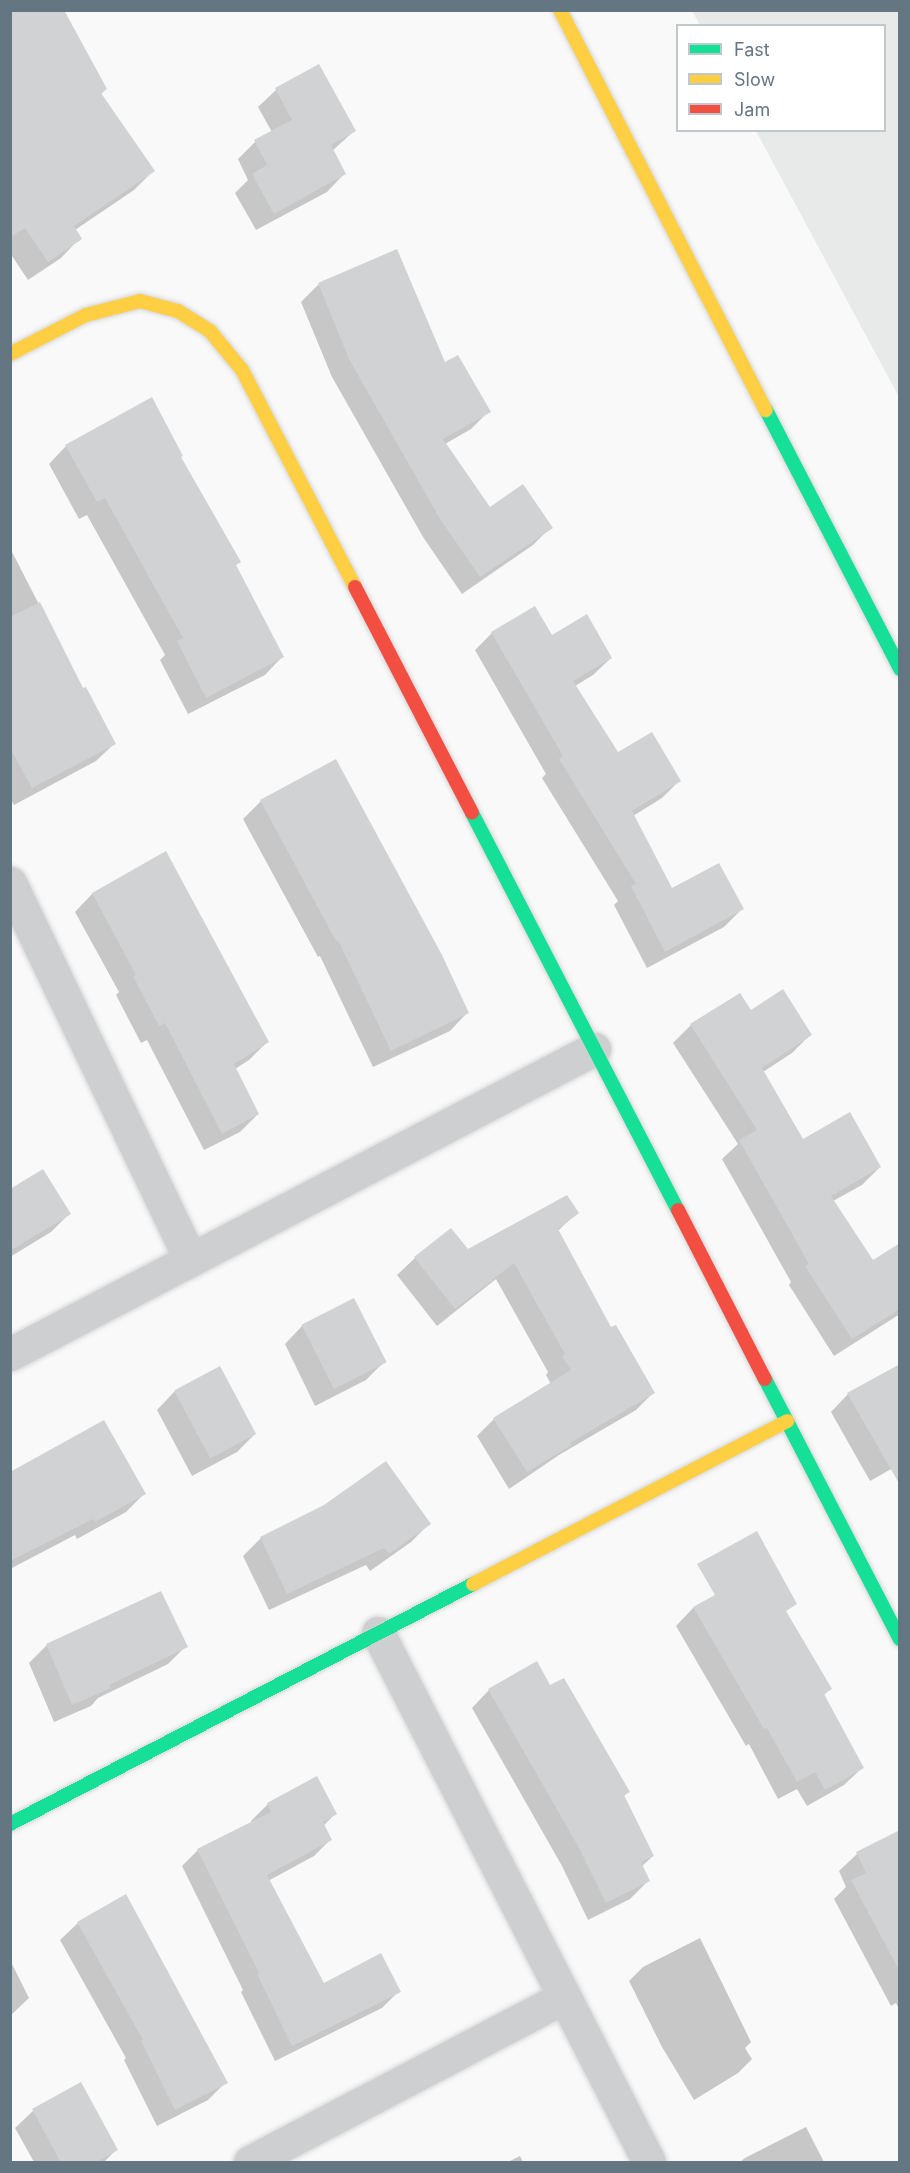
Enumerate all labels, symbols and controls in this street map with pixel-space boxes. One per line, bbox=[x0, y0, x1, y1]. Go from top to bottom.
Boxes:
legend bbox=[676, 24, 886, 132]
text: Fast bbox=[734, 39, 770, 60]
text: Slow bbox=[734, 69, 775, 90]
text: Jam bbox=[734, 99, 770, 120]

